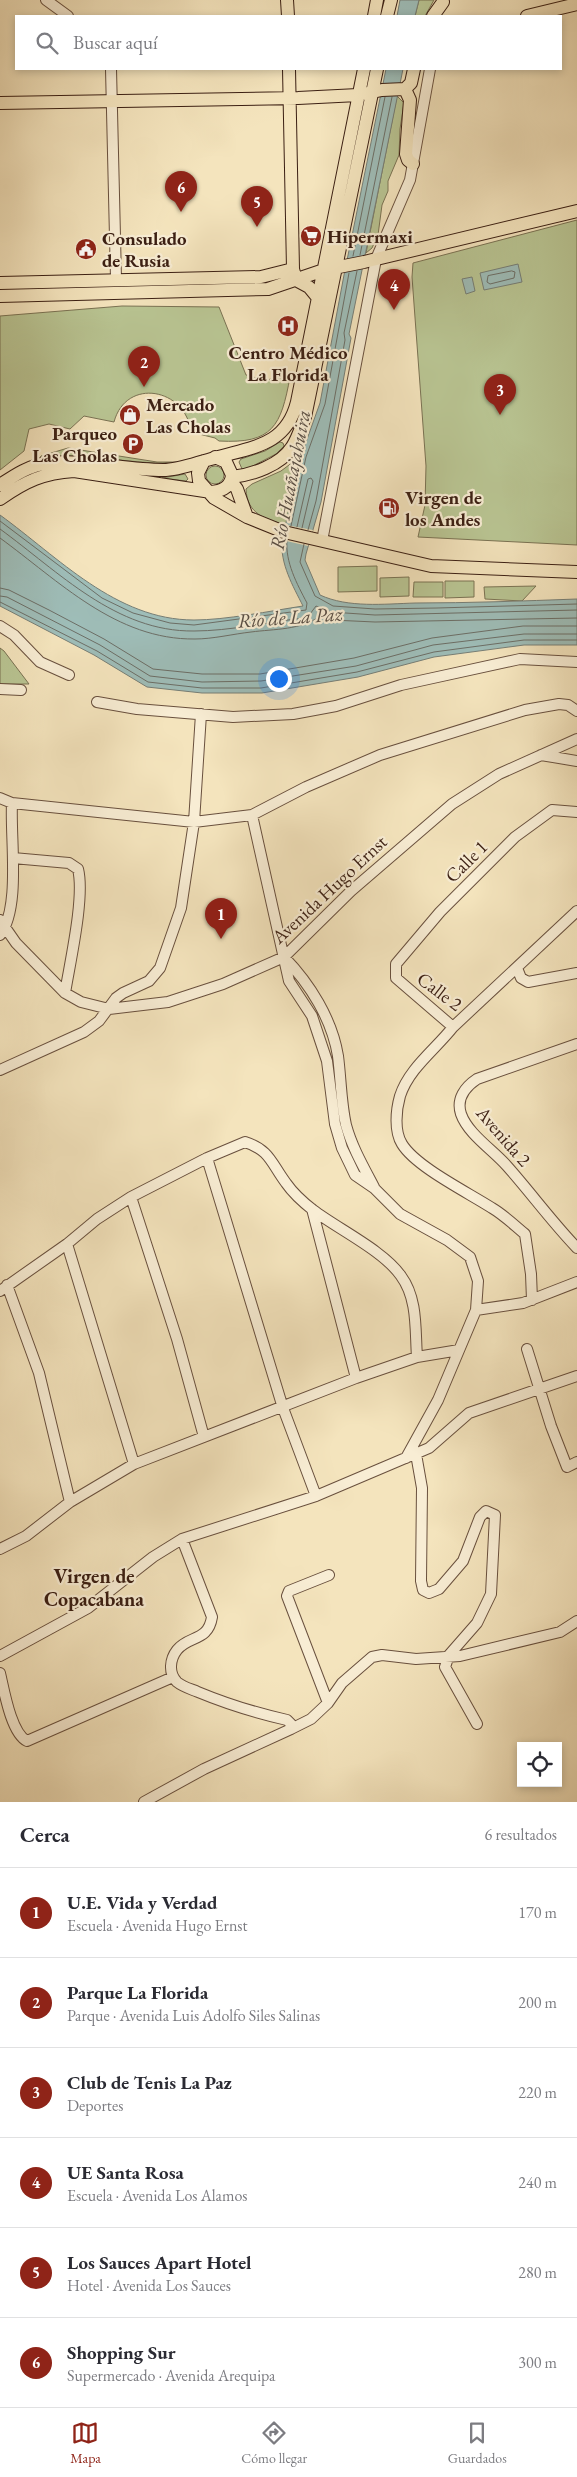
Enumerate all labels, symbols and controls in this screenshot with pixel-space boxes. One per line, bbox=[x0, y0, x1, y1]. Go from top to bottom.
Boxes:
search box bbox=[15, 15, 562, 70]
icon: search bbox=[33, 29, 61, 57]
text: Buscar aquí bbox=[73, 30, 158, 55]
pin: 6 bbox=[165, 171, 197, 212]
pin: 5 bbox=[241, 186, 273, 227]
supermarket icon: Hipermaxi bbox=[299, 224, 323, 248]
place label: Hipermaxi bbox=[327, 224, 413, 249]
place label: Consulado de Rusia bbox=[102, 226, 187, 273]
public building icon: Consulado de Rusia bbox=[74, 237, 98, 261]
pin: 4 bbox=[378, 269, 410, 310]
hospital icon: Centro Médico La Florida bbox=[276, 314, 300, 338]
place label: Centro Médico La Florida bbox=[229, 340, 348, 387]
pin: 2 bbox=[128, 346, 160, 387]
pin: 3 bbox=[484, 374, 516, 415]
place label: Mercado Las Cholas bbox=[146, 392, 231, 439]
shop icon: Mercado Las Cholas bbox=[118, 403, 142, 427]
water label: Río Huañajahuira bbox=[264, 408, 316, 552]
place label: Parqueo Las Cholas bbox=[32, 421, 117, 468]
parking icon: Parqueo Las Cholas bbox=[121, 432, 145, 456]
place label: Virgen de los Andes bbox=[405, 485, 482, 532]
fuel station icon: Virgen de los Andes bbox=[377, 496, 401, 520]
water label: Río de La Paz bbox=[237, 600, 344, 634]
your location bbox=[266, 666, 292, 692]
street label: Avenida Hugo Ernst bbox=[266, 829, 392, 950]
street label: Calle 1 bbox=[440, 835, 493, 888]
pin: 1 bbox=[205, 898, 237, 939]
street label: Calle 2 bbox=[412, 966, 467, 1017]
street label: Avenida 2 bbox=[470, 1100, 537, 1172]
district label: Virgen de Copacabana bbox=[44, 1563, 144, 1612]
map controls bbox=[517, 1742, 562, 1787]
button: locate bbox=[517, 1742, 562, 1787]
text: Cerca bbox=[20, 1821, 70, 1848]
text: 6 resultados bbox=[485, 1824, 557, 1845]
text: U.E. Vida y Verdad bbox=[67, 1890, 218, 1915]
text: 1 bbox=[32, 1902, 40, 1923]
text: 170 m bbox=[518, 1902, 557, 1923]
text: Escuela · Avenida Hugo Ernst bbox=[67, 1915, 248, 1936]
text: Parque La Florida bbox=[67, 1980, 208, 2005]
text: 2 bbox=[32, 1992, 40, 2013]
text: 200 m bbox=[518, 1992, 557, 2013]
text: Parque · Avenida Luis Adolfo Siles Salinas bbox=[67, 2005, 320, 2026]
text: Club de Tenis La Paz bbox=[67, 2070, 232, 2095]
text: 3 bbox=[32, 2082, 40, 2103]
text: 220 m bbox=[518, 2082, 557, 2103]
text: Deportes bbox=[67, 2095, 123, 2116]
text: UE Santa Rosa bbox=[67, 2160, 184, 2185]
text: 4 bbox=[32, 2172, 40, 2193]
text: 240 m bbox=[518, 2172, 557, 2193]
text: Escuela · Avenida Los Alamos bbox=[67, 2185, 248, 2206]
text: Los Sauces Apart Hotel bbox=[67, 2250, 252, 2275]
text: 5 bbox=[32, 2262, 40, 2283]
text: 280 m bbox=[518, 2262, 557, 2283]
text: Hotel · Avenida Los Sauces bbox=[67, 2275, 231, 2296]
text: Shopping Sur bbox=[67, 2340, 176, 2365]
text: 6 bbox=[32, 2352, 40, 2373]
text: 300 m bbox=[518, 2352, 557, 2373]
text: Supermercado · Avenida Arequipa bbox=[67, 2365, 275, 2386]
tab: Mapa bbox=[70, 2419, 101, 2467]
tab: Cómo llegar bbox=[241, 2419, 307, 2467]
tab: Guardados bbox=[448, 2419, 507, 2467]

